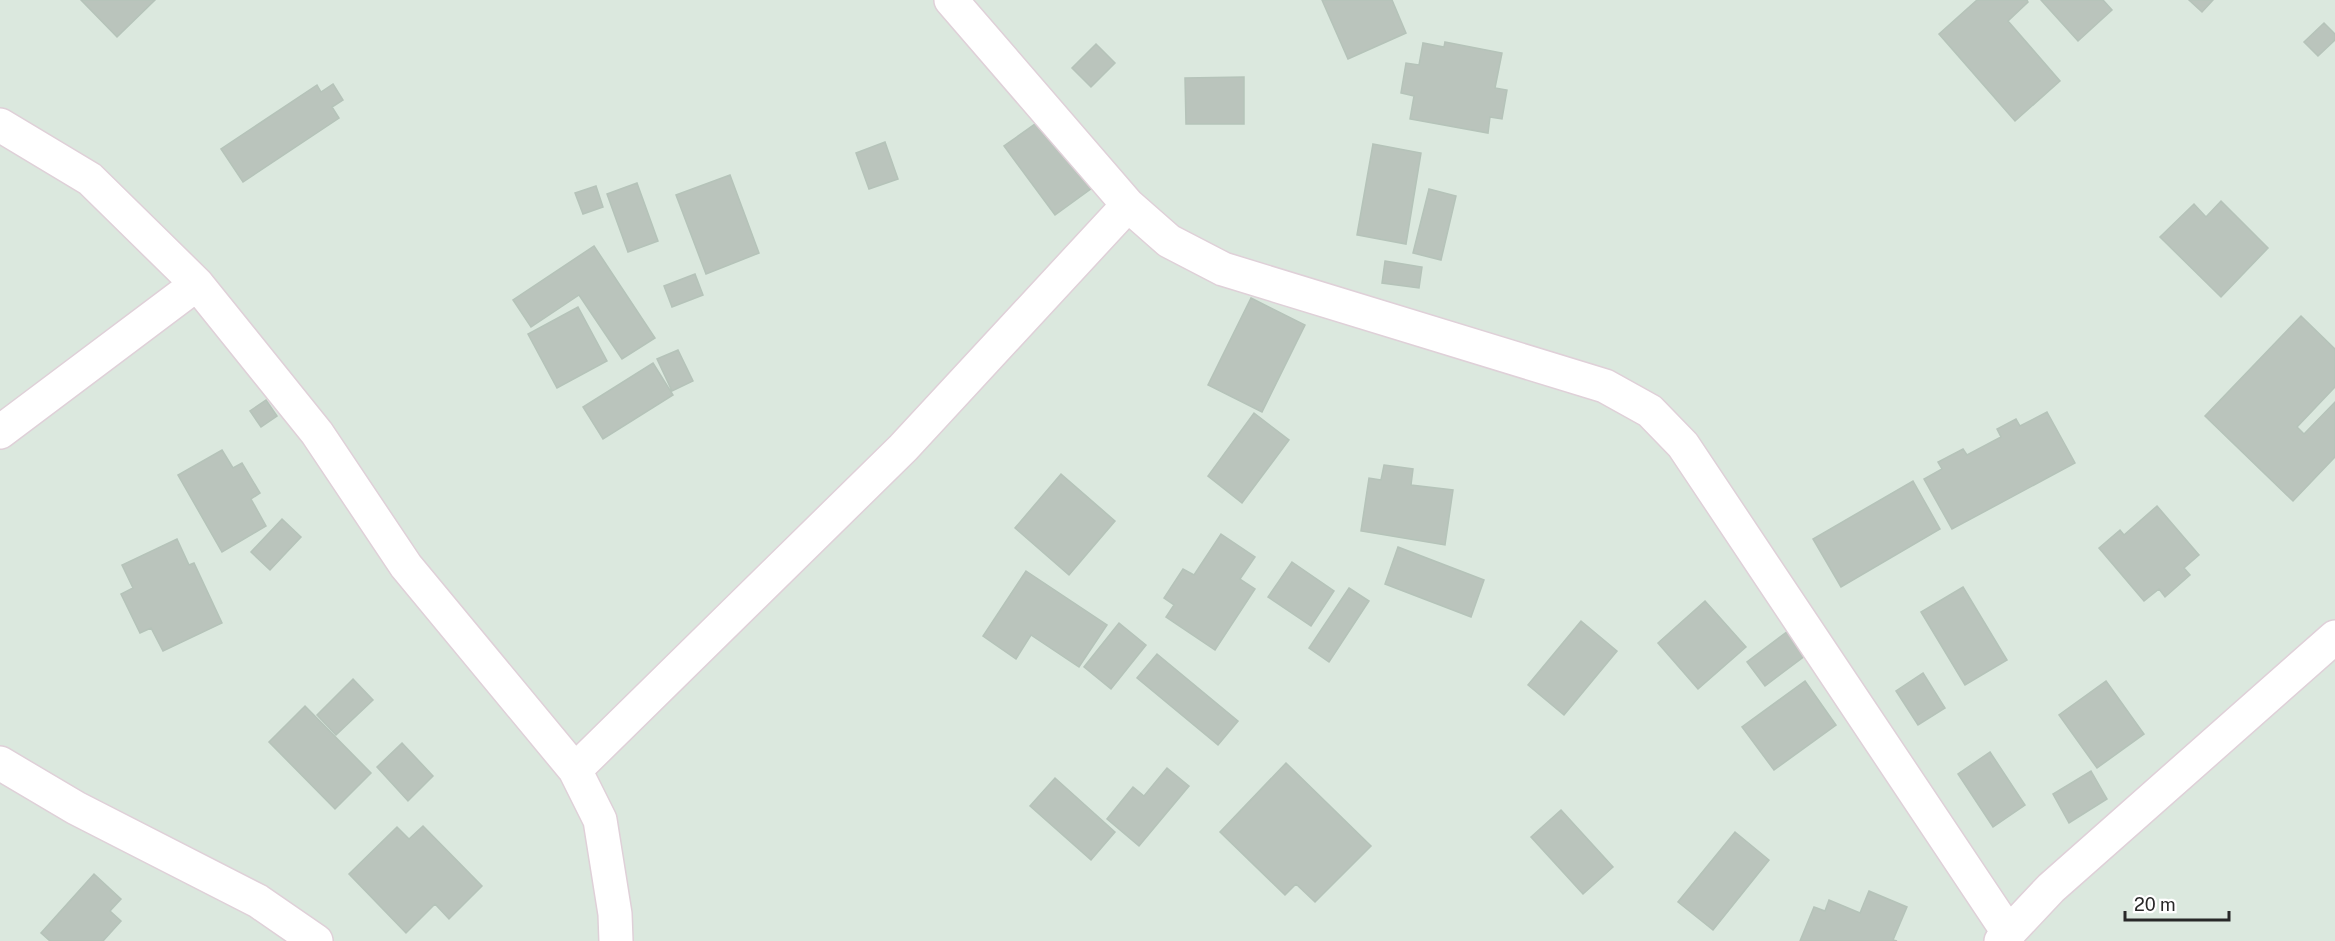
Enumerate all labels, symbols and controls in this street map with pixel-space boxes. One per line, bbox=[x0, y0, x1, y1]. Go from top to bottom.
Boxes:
scale bar bbox=[2125, 884, 2228, 922]
text: 20 m bbox=[2134, 894, 2176, 915]

